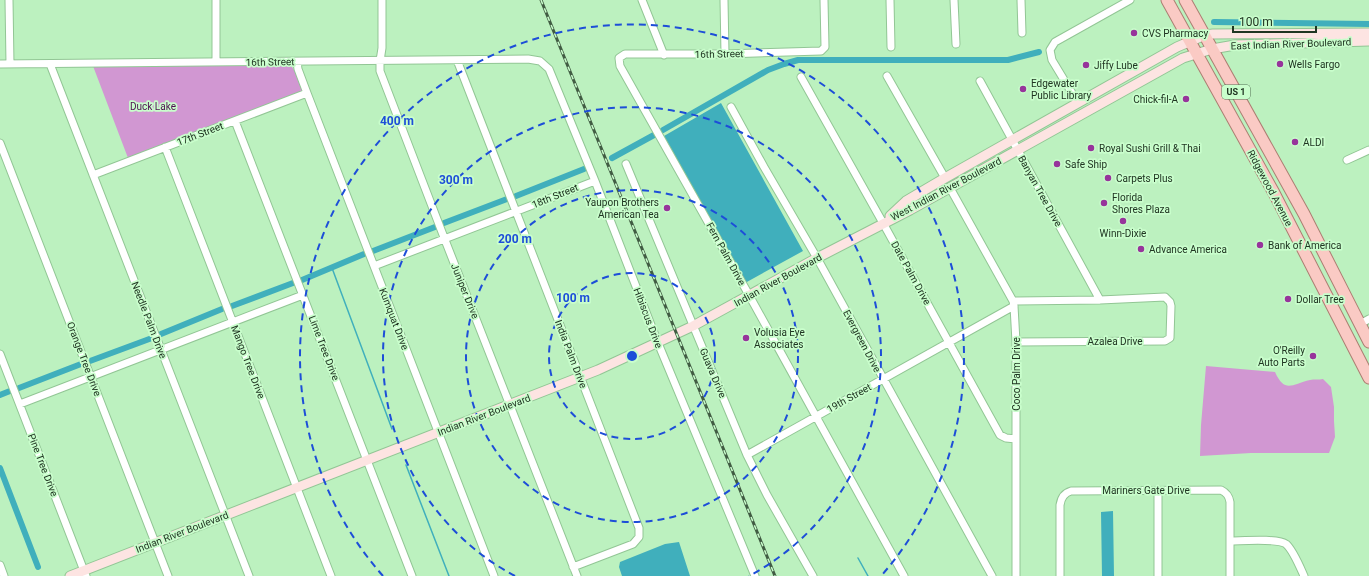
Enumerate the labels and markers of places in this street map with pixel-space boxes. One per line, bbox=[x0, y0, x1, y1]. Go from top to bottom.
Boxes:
marker: CVS Pharmacy bbox=[1129, 28, 1139, 38]
place label: CVS Pharmacy bbox=[1142, 28, 1208, 39]
marker: Wells Fargo bbox=[1275, 59, 1285, 69]
place label: Wells Fargo bbox=[1288, 59, 1340, 70]
marker: Jiffy Lube bbox=[1081, 60, 1091, 70]
place label: Jiffy Lube bbox=[1094, 60, 1138, 71]
place label: Edgewater Public Library bbox=[1031, 78, 1092, 101]
marker: Edgewater Public Library bbox=[1018, 84, 1028, 94]
place label: Chick-fil-A bbox=[1133, 94, 1178, 105]
marker: Chick-fil-A bbox=[1181, 94, 1191, 104]
marker: ALDI bbox=[1290, 137, 1300, 147]
place label: ALDI bbox=[1303, 137, 1324, 148]
marker: Royal Sushi Grill & Thai bbox=[1086, 143, 1096, 153]
place label: Royal Sushi Grill & Thai bbox=[1099, 143, 1201, 154]
marker: Safe Ship bbox=[1052, 159, 1062, 169]
place label: Safe Ship bbox=[1065, 159, 1107, 170]
marker: Carpets Plus bbox=[1103, 173, 1113, 183]
place label: Carpets Plus bbox=[1116, 173, 1173, 184]
place label: Florida Shores Plaza bbox=[1112, 192, 1170, 215]
place label: Yaupon Brothers American Tea bbox=[585, 197, 659, 220]
marker: Florida Shores Plaza bbox=[1099, 198, 1109, 208]
marker: Yaupon Brothers American Tea bbox=[662, 203, 672, 213]
marker: Winn-Dixie bbox=[1118, 216, 1128, 226]
place label: Winn-Dixie bbox=[1100, 228, 1146, 239]
marker: Bank of America bbox=[1255, 240, 1265, 250]
place label: Bank of America bbox=[1268, 240, 1342, 251]
marker: Advance America bbox=[1136, 244, 1146, 254]
place label: Advance America bbox=[1149, 244, 1227, 255]
marker: Dollar Tree bbox=[1283, 294, 1293, 304]
place label: Dollar Tree bbox=[1296, 294, 1344, 305]
place label: Volusia Eye Associates bbox=[754, 327, 805, 350]
marker: Volusia Eye Associates bbox=[741, 333, 751, 343]
place label: O'Reilly Auto Parts bbox=[1258, 345, 1305, 368]
centre of rings bbox=[625, 349, 639, 363]
marker: O'Reilly Auto Parts bbox=[1308, 351, 1318, 361]

